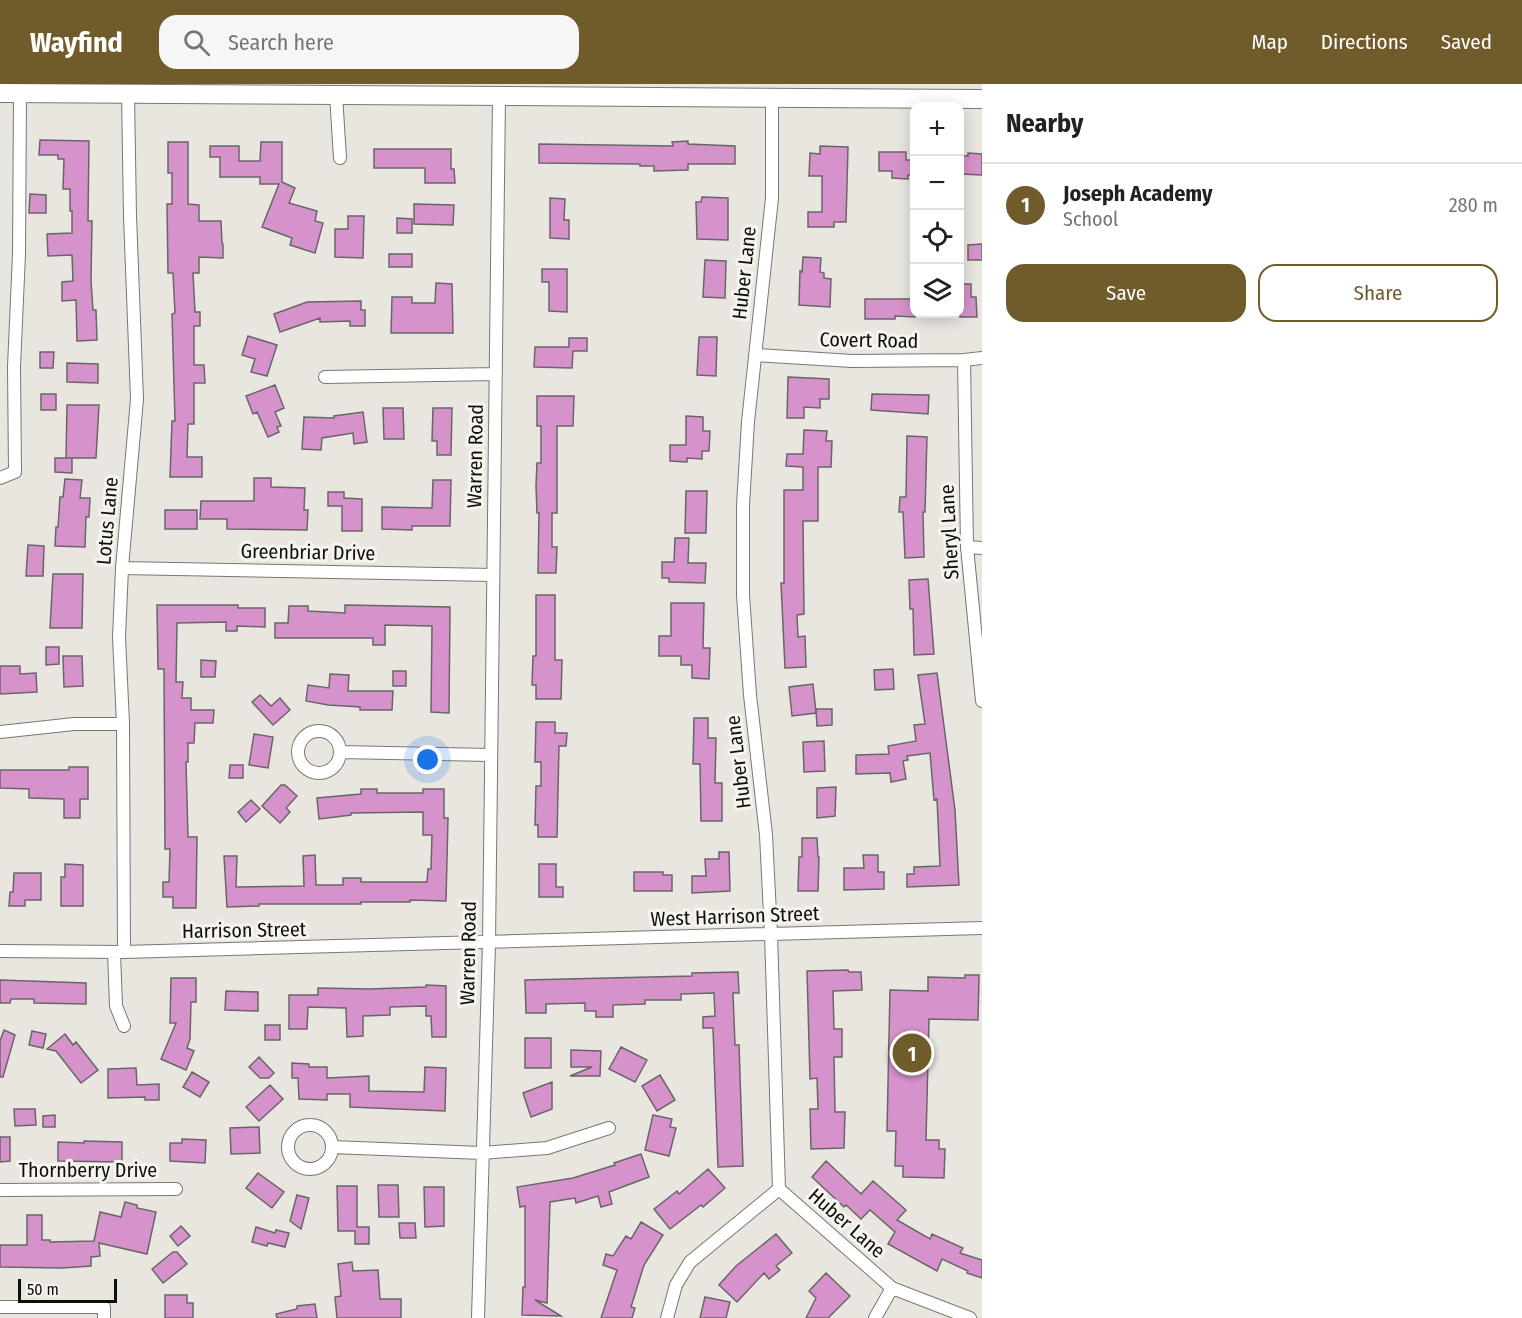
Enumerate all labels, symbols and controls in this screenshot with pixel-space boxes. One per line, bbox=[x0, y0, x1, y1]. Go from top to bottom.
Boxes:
search box bbox=[159, 15, 579, 69]
text: Wayfind bbox=[30, 26, 123, 59]
icon: search bbox=[180, 26, 213, 59]
text: Search here bbox=[228, 29, 334, 56]
text: Map bbox=[1251, 29, 1288, 55]
text: Directions bbox=[1321, 29, 1408, 55]
text: Saved bbox=[1441, 29, 1492, 55]
map controls bbox=[910, 102, 964, 318]
button: + bbox=[910, 102, 964, 156]
text: Nearby bbox=[1006, 108, 1083, 139]
button: − bbox=[910, 156, 964, 210]
text: Joseph Academy bbox=[1063, 180, 1213, 207]
text: 1 bbox=[1021, 193, 1030, 217]
text: 280 m bbox=[1449, 193, 1498, 217]
text: School bbox=[1063, 207, 1118, 231]
button: locate bbox=[910, 210, 964, 264]
street label: Huber Lane bbox=[727, 225, 761, 321]
button: layers bbox=[910, 264, 964, 318]
button: Save bbox=[1006, 264, 1246, 322]
button: Share bbox=[1258, 264, 1498, 322]
street label: Covert Road bbox=[820, 327, 918, 353]
street label: Warren Road bbox=[462, 404, 488, 508]
street label: Lotus Lane bbox=[91, 476, 123, 566]
street label: Sheryl Lane bbox=[935, 484, 963, 580]
street label: Greenbriar Drive bbox=[240, 539, 376, 565]
street label: Huber Lane bbox=[720, 714, 756, 810]
your location bbox=[413, 745, 442, 774]
street label: Warren Road bbox=[455, 901, 481, 1005]
street label: West Harrison Street bbox=[650, 901, 820, 931]
street label: Harrison Street bbox=[182, 917, 307, 943]
pin: 1 bbox=[892, 1030, 932, 1076]
street label: Thornberry Drive bbox=[19, 1158, 157, 1182]
street label: Huber Lane bbox=[804, 1183, 890, 1263]
scale bar bbox=[18, 1276, 117, 1304]
text: 50 m bbox=[27, 1280, 59, 1299]

